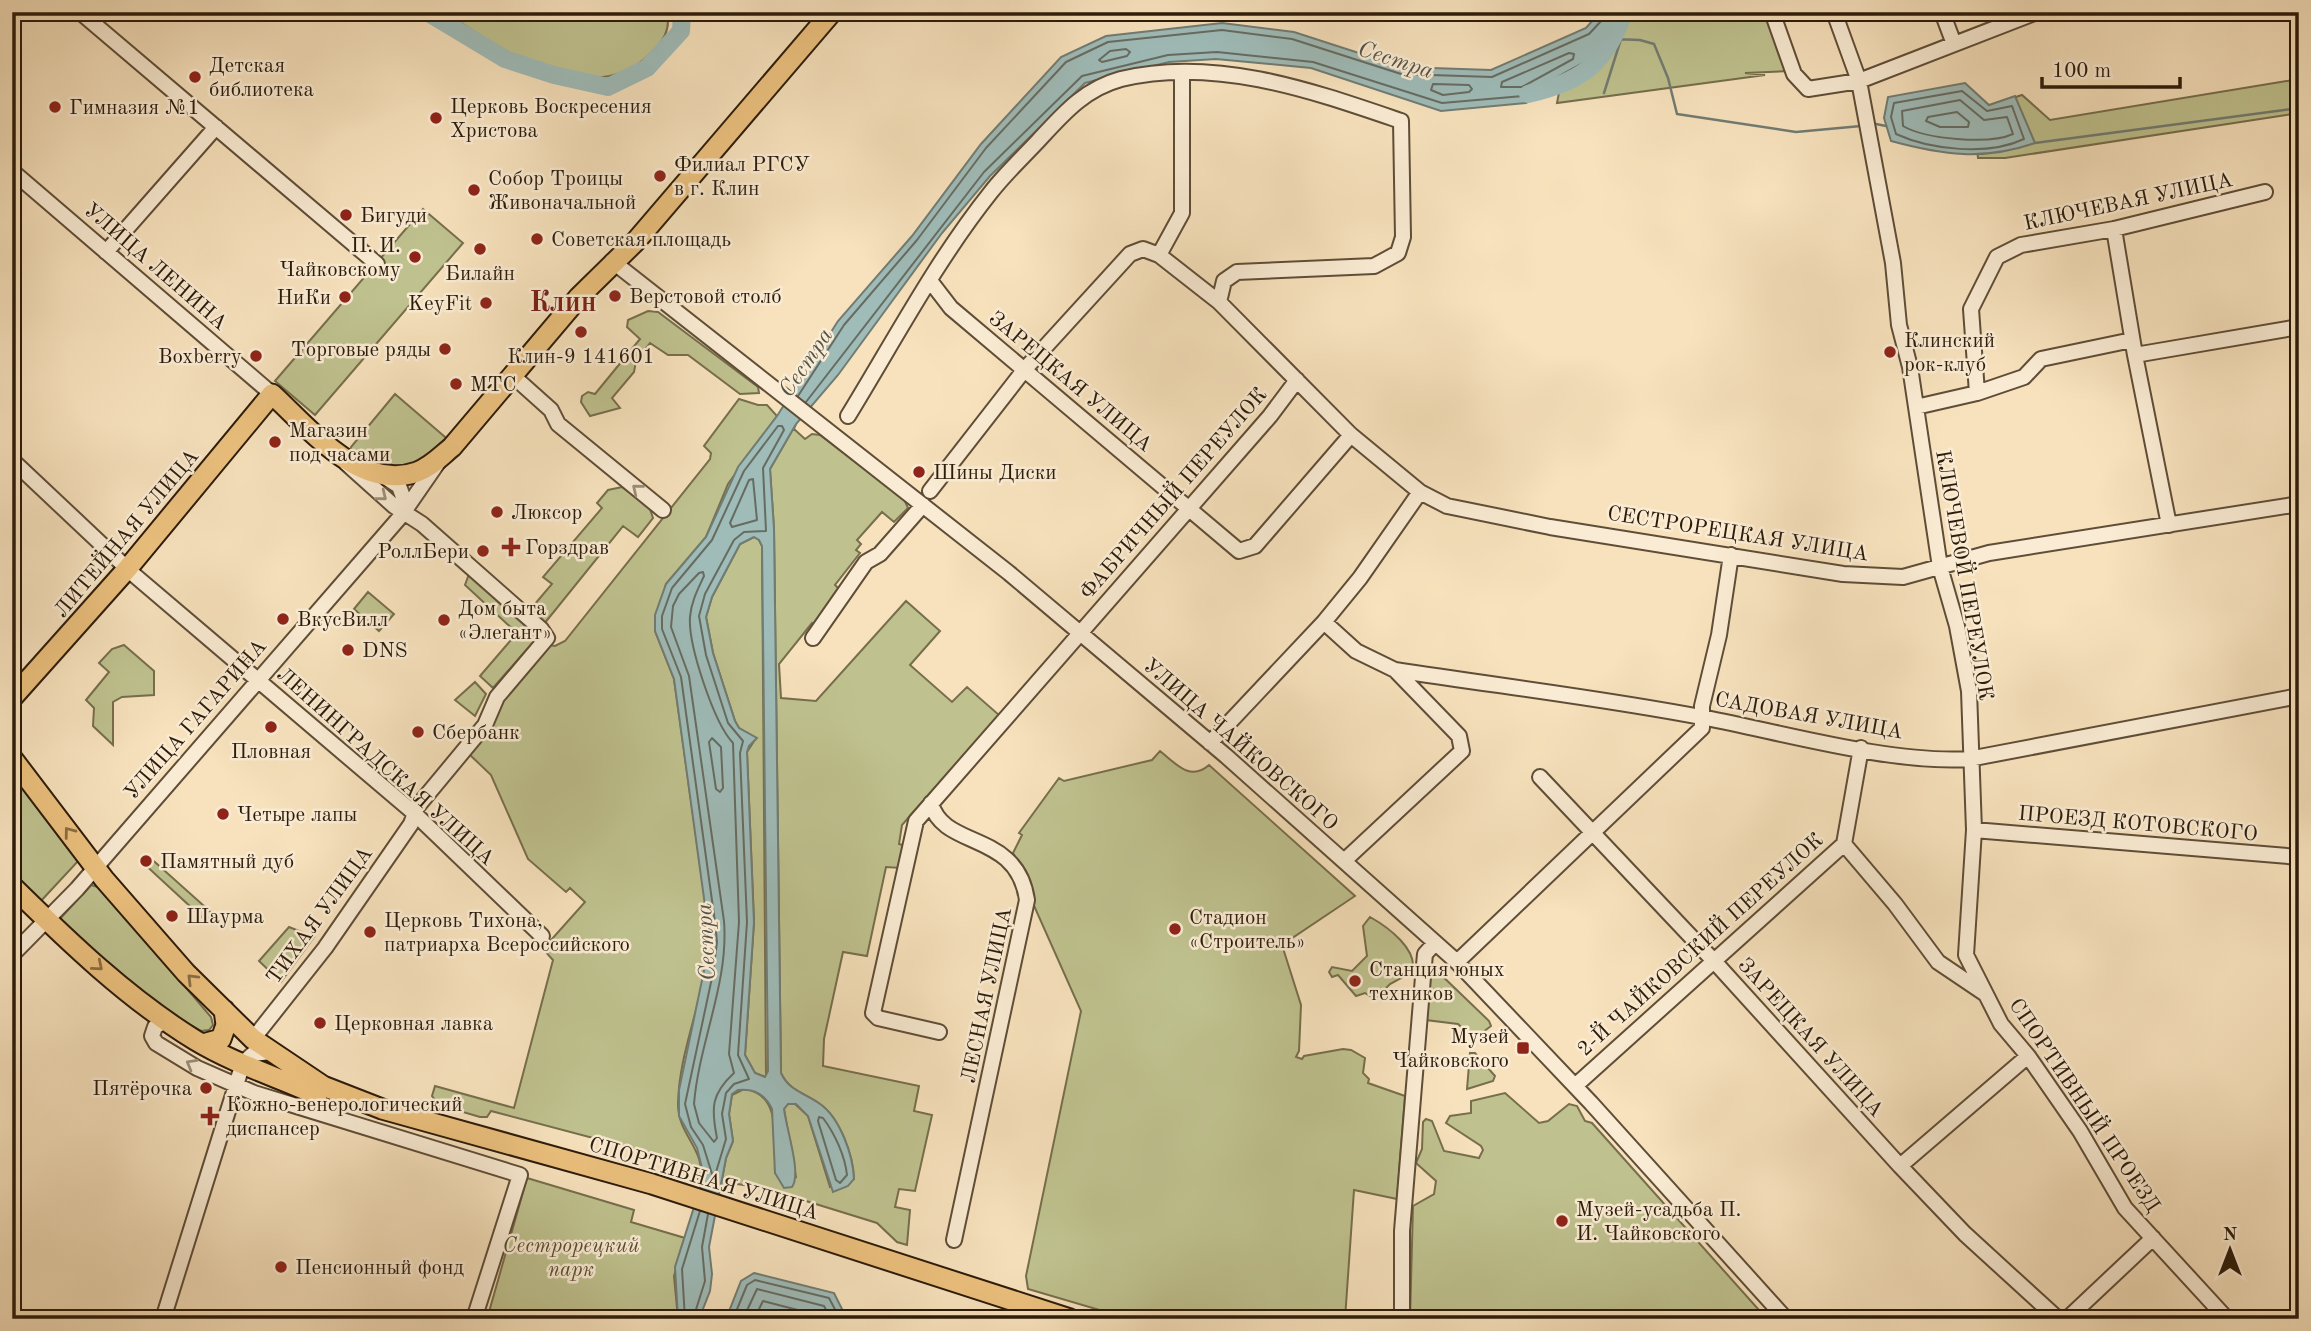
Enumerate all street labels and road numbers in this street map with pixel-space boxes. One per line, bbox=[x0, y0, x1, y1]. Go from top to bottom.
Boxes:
street label: КЛЮЧЕВАЯ УЛИЦА bbox=[2022, 170, 2235, 235]
street label: УЛИЦА ЛЕНИНА bbox=[80, 200, 230, 335]
street label: ЗАРЕЦКАЯ УЛИЦА bbox=[984, 308, 1156, 456]
street label: ФАБРИЧНЫЙ ПЕРЕУЛОК bbox=[1073, 381, 1272, 604]
street label: ЛИТЕЙНАЯ УЛИЦА bbox=[47, 443, 203, 622]
street label: КЛЮЧЕВОЙ ПЕРЕУЛОК bbox=[1931, 448, 2001, 702]
street label: СЕСТРОРЕЦКАЯ УЛИЦА bbox=[1606, 503, 1870, 566]
street label: УЛИЦА ГАГАРИНА bbox=[121, 636, 271, 804]
street label: УЛИЦА ЧАЙКОВСКОГО bbox=[1139, 651, 1345, 835]
street label: ЛЕНИНГРАДСКАЯ УЛИЦА bbox=[272, 664, 498, 870]
street label: САДОВАЯ УЛИЦА bbox=[1713, 690, 1904, 743]
street label: ПРОЕЗД КОТОВСКОГО bbox=[2017, 804, 2259, 845]
street label: 2-Й ЧАЙКОВСКИЙ ПЕРЕУЛОК bbox=[1571, 826, 1828, 1061]
street label: ТИХАЯ УЛИЦА bbox=[263, 843, 377, 989]
street label: ЛЕСНАЯ УЛИЦА bbox=[959, 906, 1016, 1085]
street label: ЗАРЕЦКАЯ УЛИЦА bbox=[1733, 954, 1887, 1122]
street label: СПОРТИВНЫЙ ПРОЕЗД bbox=[2004, 992, 2167, 1217]
street label: СПОРТИВНАЯ УЛИЦА bbox=[586, 1134, 821, 1224]

